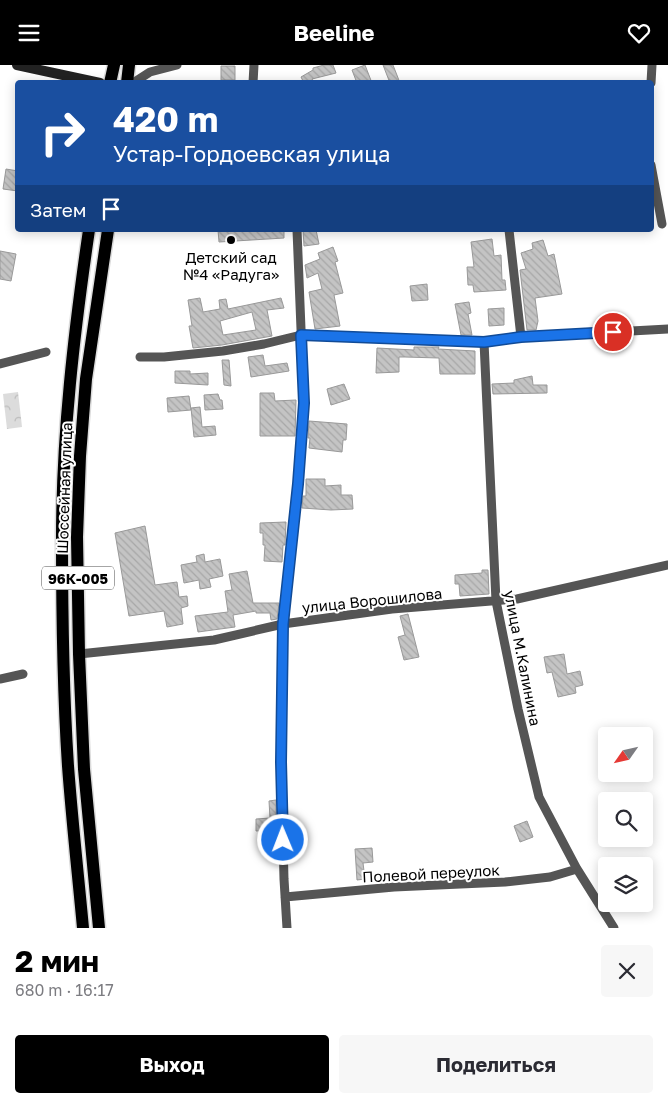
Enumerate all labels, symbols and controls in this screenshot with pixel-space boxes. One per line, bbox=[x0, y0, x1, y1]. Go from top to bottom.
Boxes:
icon: menu bbox=[15, 19, 43, 47]
text: Beeline bbox=[293, 19, 375, 46]
icon: heart bbox=[625, 19, 653, 47]
text: 420 m bbox=[113, 98, 218, 140]
icon: right bbox=[30, 100, 95, 165]
text: Устар-Гордоевская улица bbox=[113, 140, 391, 167]
icon: arrive bbox=[97, 195, 125, 223]
text: Затем bbox=[30, 198, 87, 221]
marker: Детский сад №4 «Радуга» bbox=[225, 234, 237, 246]
place label: Детский сад №4 «Радуга» bbox=[183, 248, 279, 283]
pin bbox=[592, 311, 634, 353]
icon: arrive bbox=[599, 318, 627, 346]
street label: Шоссейная улица bbox=[53, 422, 75, 554]
road number: 96К-005 bbox=[42, 567, 114, 589]
street label: улица Ворошилова bbox=[301, 584, 443, 616]
street label: улица М.Калинина bbox=[501, 589, 545, 727]
north arrow bbox=[598, 727, 652, 783]
map controls bbox=[598, 727, 653, 912]
button: search bbox=[598, 792, 653, 847]
position arrow bbox=[256, 813, 308, 865]
button: layers bbox=[598, 857, 653, 912]
street label: Полевой переулок bbox=[362, 860, 501, 886]
text: 2 мин bbox=[15, 943, 99, 979]
button: close bbox=[601, 945, 653, 997]
text: 680 m · 16:17 bbox=[15, 980, 114, 1000]
button: Выход bbox=[15, 1035, 329, 1093]
button: Поделиться bbox=[339, 1035, 653, 1093]

